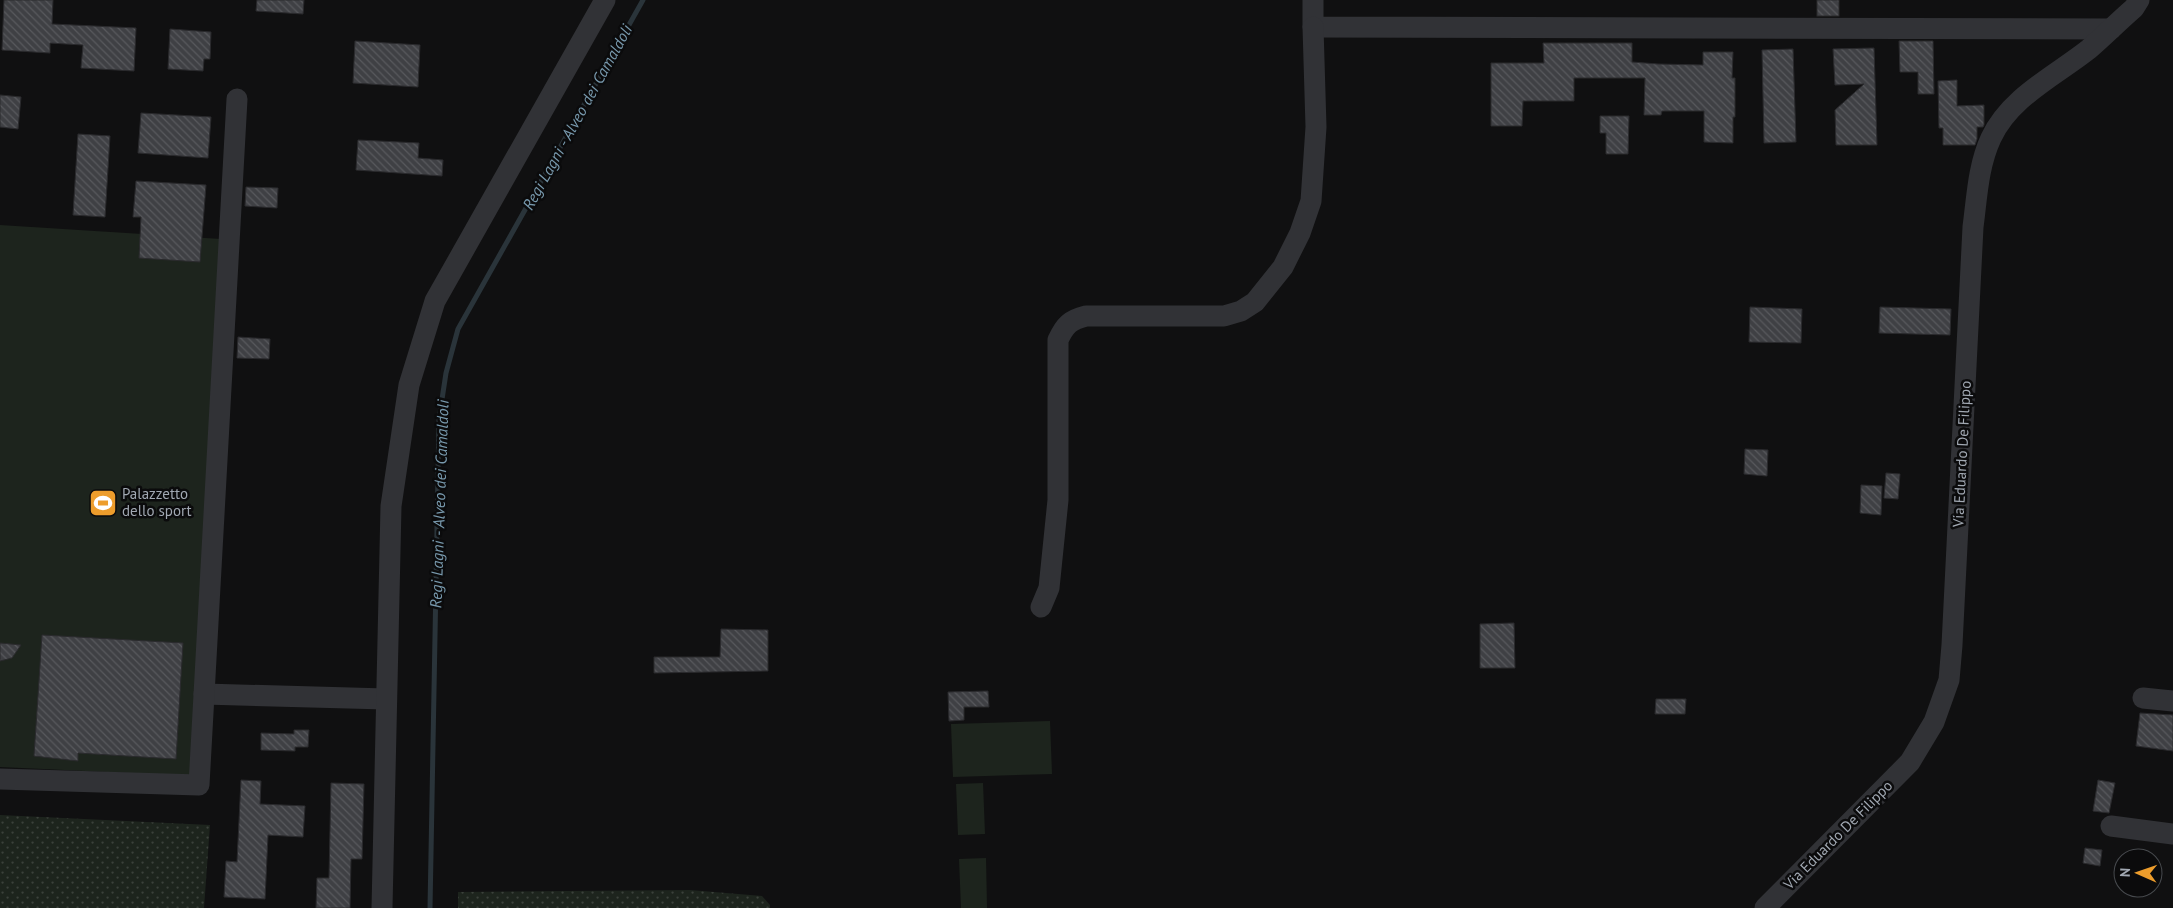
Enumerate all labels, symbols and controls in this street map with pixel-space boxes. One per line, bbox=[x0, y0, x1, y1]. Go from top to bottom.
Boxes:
water label: Regi Lagni - Alveo dei Camaldoli bbox=[518, 20, 637, 213]
street label: Via Eduardo De Filippo bbox=[1948, 380, 1975, 529]
water label: Regi Lagni - Alveo dei Camaldoli bbox=[425, 399, 453, 609]
place label: Palazzetto dello sport bbox=[122, 484, 192, 520]
sports icon: Palazzetto dello sport bbox=[88, 488, 118, 518]
street label: Via Eduardo De Filippo bbox=[1778, 776, 1896, 894]
north arrow bbox=[2113, 848, 2163, 898]
text: N bbox=[2116, 868, 2134, 877]

